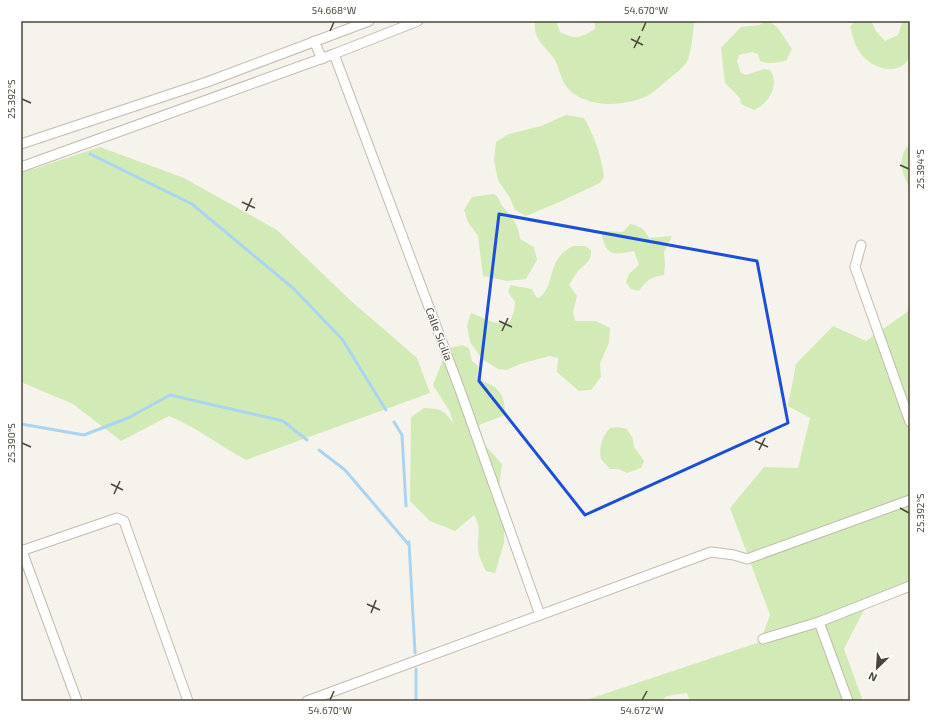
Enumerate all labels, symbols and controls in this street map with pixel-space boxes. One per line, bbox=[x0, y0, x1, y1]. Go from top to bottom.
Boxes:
text: 54.668°W bbox=[312, 4, 357, 16]
text: 54.670°W bbox=[624, 4, 668, 16]
text: 25.392°S bbox=[5, 79, 17, 119]
text: 25.394°S bbox=[914, 149, 926, 189]
street label: Calle Sicilia bbox=[423, 305, 456, 362]
text: 25.390°S bbox=[5, 423, 17, 463]
text: 25.392°S bbox=[914, 493, 926, 533]
north arrow bbox=[857, 648, 897, 688]
text: N bbox=[866, 670, 879, 685]
text: 54.670°W bbox=[308, 704, 352, 716]
text: 54.672°W bbox=[620, 704, 664, 716]

